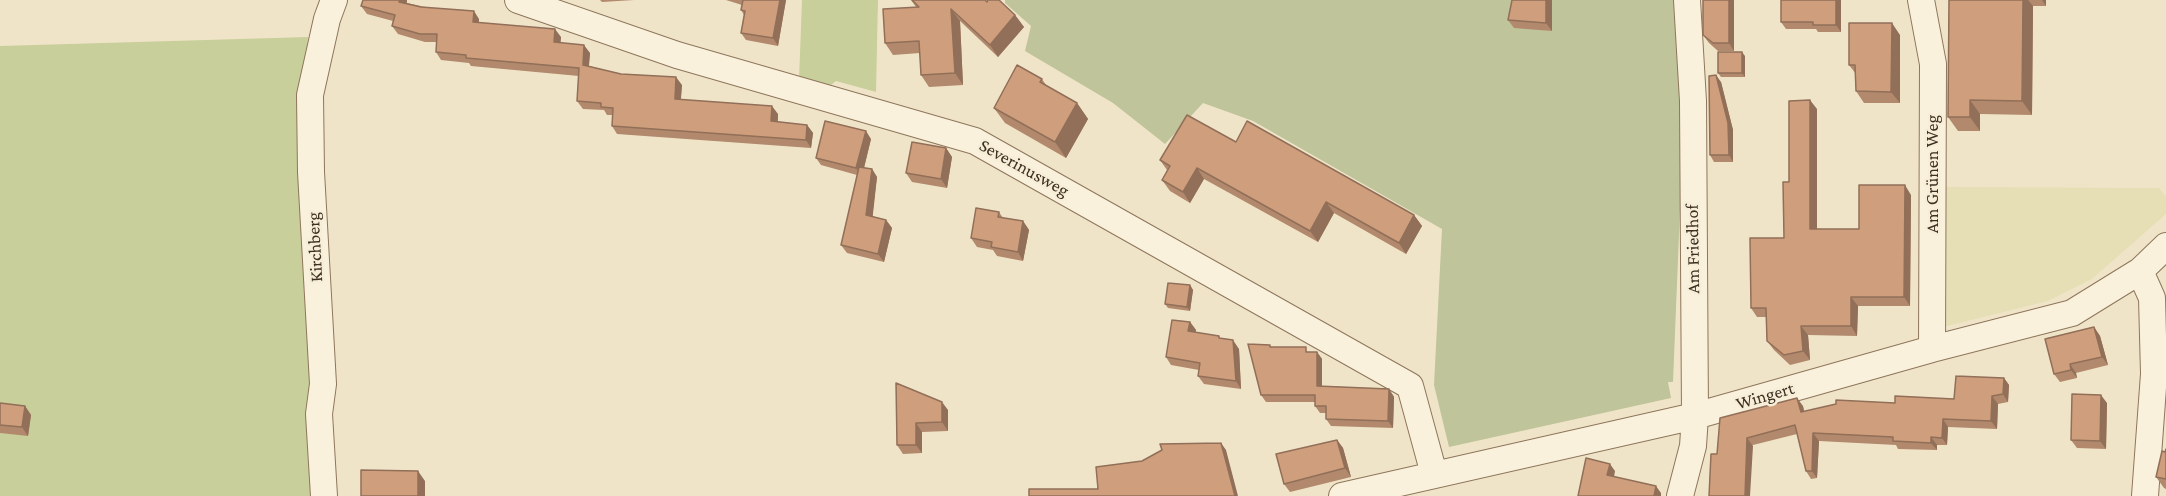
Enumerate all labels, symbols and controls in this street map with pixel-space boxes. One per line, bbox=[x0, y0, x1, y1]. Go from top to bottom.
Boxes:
street label: Am Grünen Weg bbox=[1921, 115, 1943, 233]
street label: Severinusweg bbox=[975, 134, 1073, 202]
street label: Am Friedhof bbox=[1681, 204, 1705, 294]
street label: Kirchberg bbox=[302, 211, 328, 283]
street label: Wingert bbox=[1733, 377, 1797, 415]

